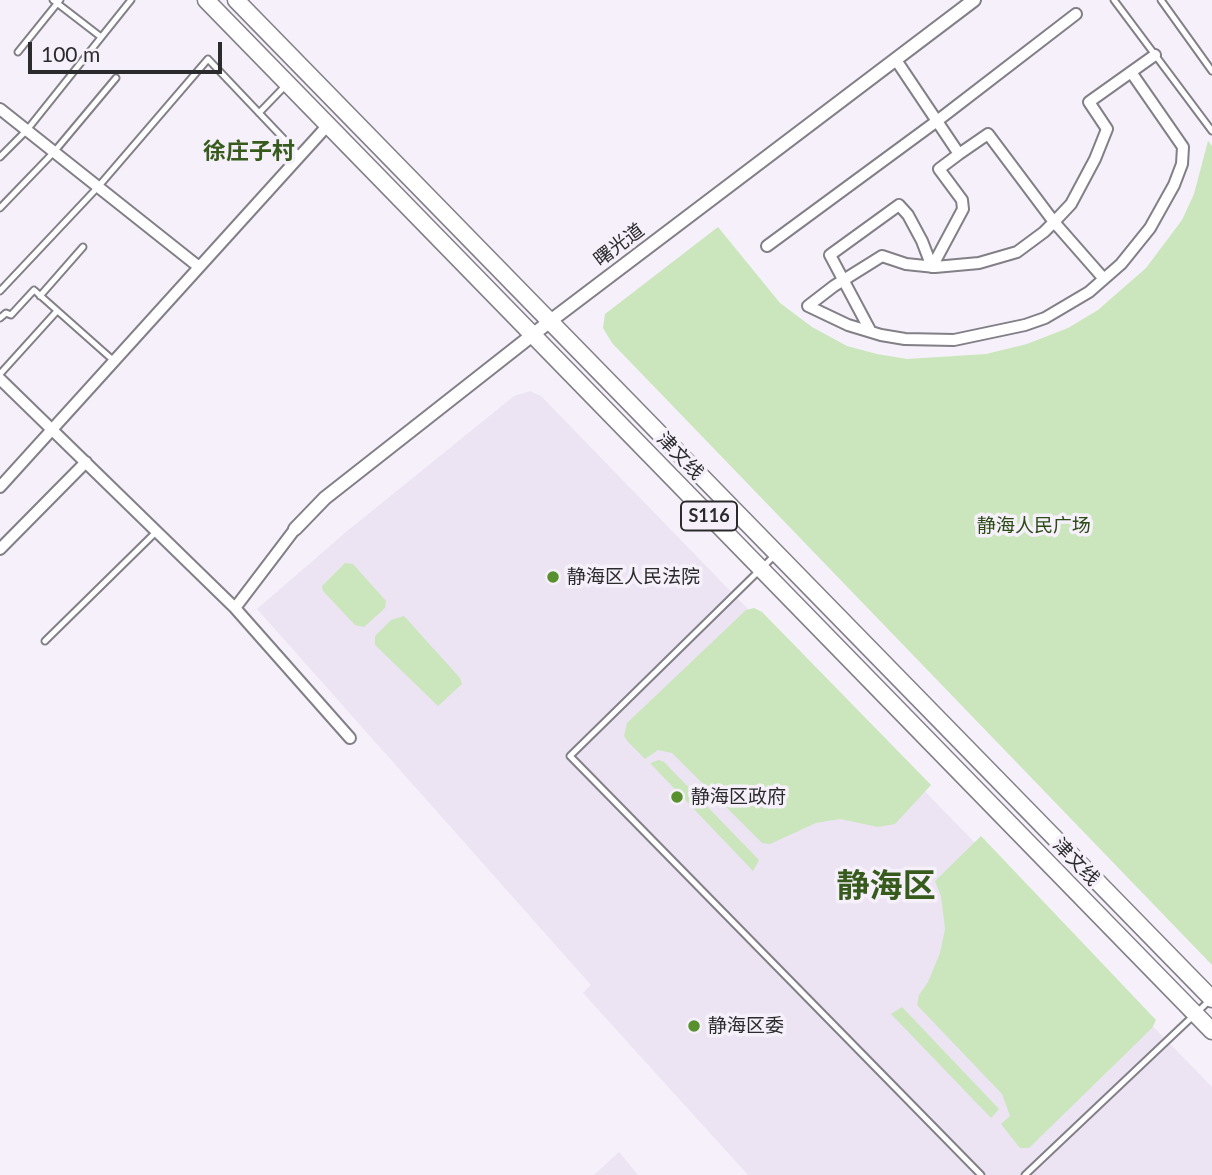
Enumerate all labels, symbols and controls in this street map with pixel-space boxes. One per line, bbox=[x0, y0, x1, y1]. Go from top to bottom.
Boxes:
scale bar bbox=[32, 28, 226, 72]
text: 100 m bbox=[41, 41, 100, 66]
district label: 徐庄子村 bbox=[203, 138, 295, 166]
street label: 曙光道 bbox=[589, 219, 649, 271]
street label: 津文线 bbox=[652, 428, 708, 484]
road number: S116 bbox=[681, 502, 737, 530]
park label: 静海人民广场 bbox=[977, 515, 1091, 537]
place label: 静海区人民法院 bbox=[567, 566, 700, 588]
marker: 静海区人民法院 bbox=[545, 569, 561, 585]
place label: 静海区政府 bbox=[691, 786, 786, 808]
marker: 静海区政府 bbox=[669, 789, 685, 805]
street label: 津文线 bbox=[1048, 834, 1104, 890]
district label: 静海区 bbox=[837, 866, 935, 906]
place label: 静海区委 bbox=[708, 1015, 784, 1037]
marker: 静海区委 bbox=[686, 1018, 702, 1034]

